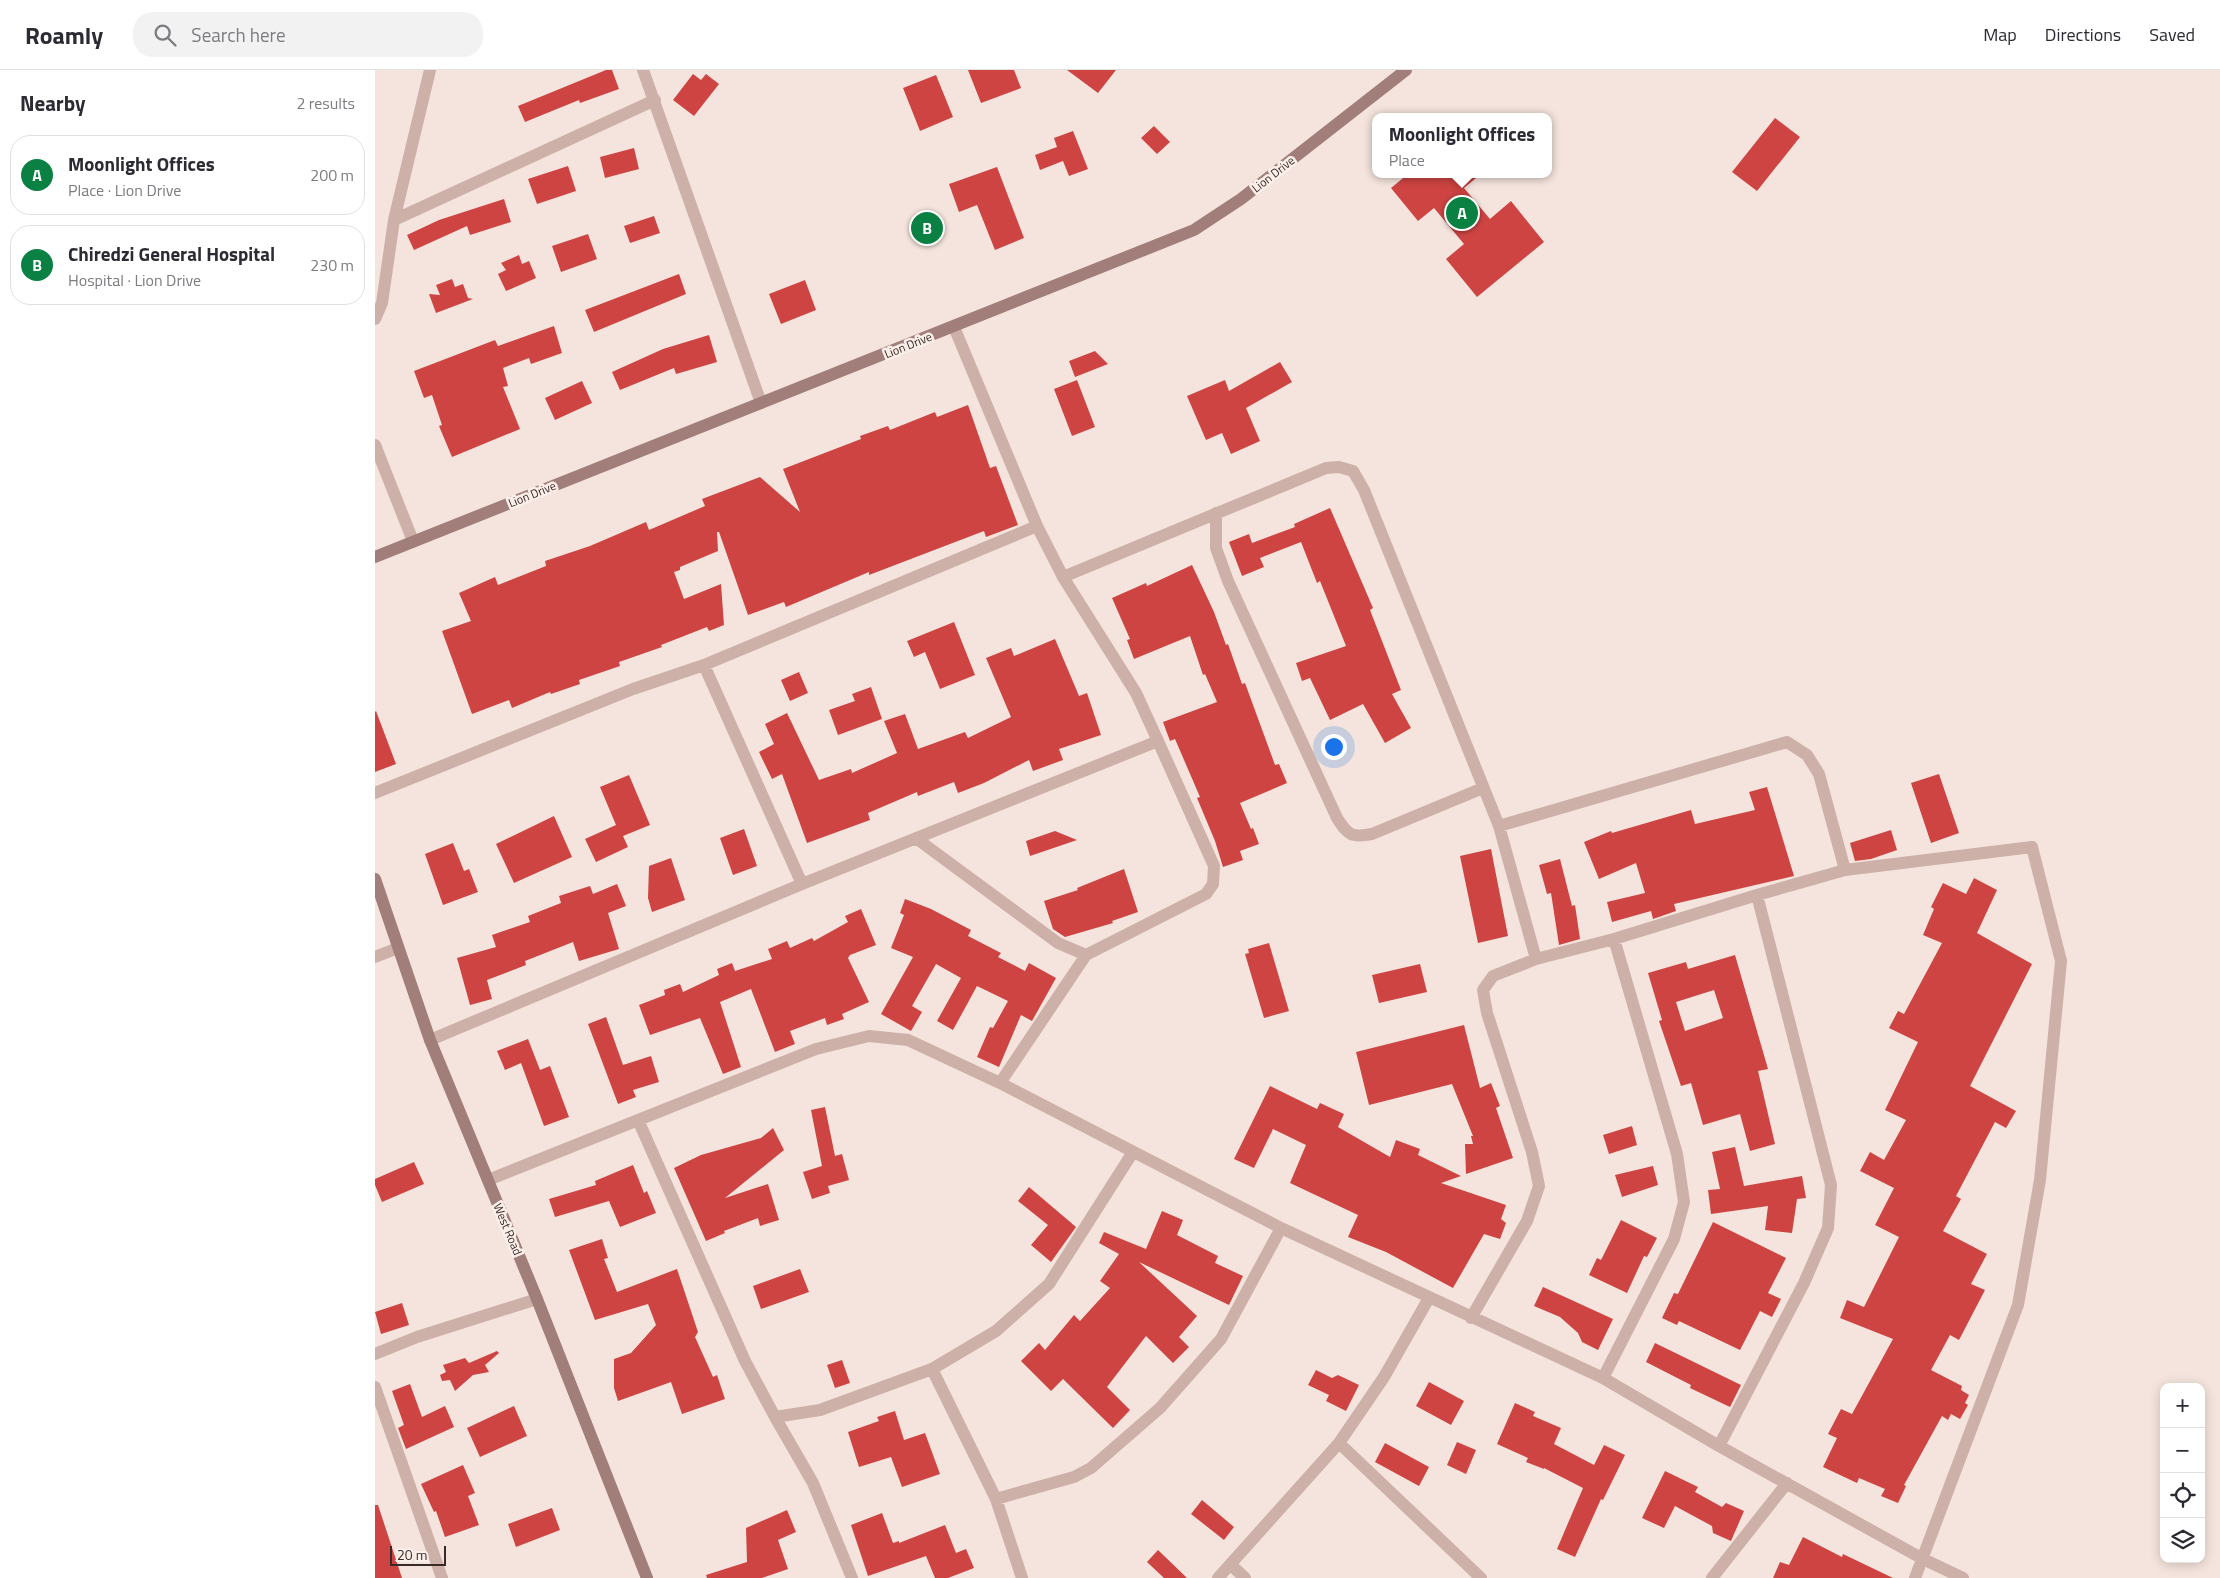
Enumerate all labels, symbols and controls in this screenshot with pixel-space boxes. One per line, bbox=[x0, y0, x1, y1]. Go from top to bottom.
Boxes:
search box bbox=[133, 12, 483, 57]
text: Roamly bbox=[25, 17, 103, 53]
text: Search here bbox=[191, 20, 286, 49]
icon: search bbox=[151, 21, 179, 49]
text: Map bbox=[1983, 21, 2017, 48]
text: Directions bbox=[2045, 21, 2121, 48]
text: Saved bbox=[2149, 21, 2195, 48]
text: Nearby bbox=[20, 87, 85, 119]
text: 2 results bbox=[296, 91, 355, 115]
popup bbox=[1372, 113, 1552, 178]
text: Moonlight Offices bbox=[1389, 119, 1535, 148]
text: Place bbox=[1389, 148, 1425, 172]
text: Moonlight Offices bbox=[68, 149, 215, 178]
street label: Lion Drive bbox=[1247, 151, 1299, 197]
text: A bbox=[32, 163, 42, 187]
text: 200 m bbox=[310, 163, 354, 187]
text: Place · Lion Drive bbox=[68, 178, 181, 202]
pin: A bbox=[1446, 194, 1478, 232]
pin: B bbox=[911, 209, 943, 247]
text: Chiredzi General Hospital bbox=[68, 239, 275, 268]
text: B bbox=[32, 253, 42, 277]
text: 230 m bbox=[310, 253, 354, 277]
text: Hospital · Lion Drive bbox=[68, 268, 201, 292]
street label: Lion Drive bbox=[881, 327, 935, 363]
street label: Lion Drive bbox=[505, 476, 559, 512]
your location bbox=[1321, 734, 1347, 760]
street label: West Road bbox=[489, 1200, 527, 1258]
map controls bbox=[2160, 1383, 2205, 1563]
button: + bbox=[2160, 1383, 2205, 1428]
button: − bbox=[2160, 1428, 2205, 1473]
button: locate bbox=[2160, 1473, 2205, 1518]
button: layers bbox=[2160, 1518, 2205, 1563]
scale bar bbox=[390, 1543, 446, 1566]
text: 20 m bbox=[397, 1544, 427, 1565]

